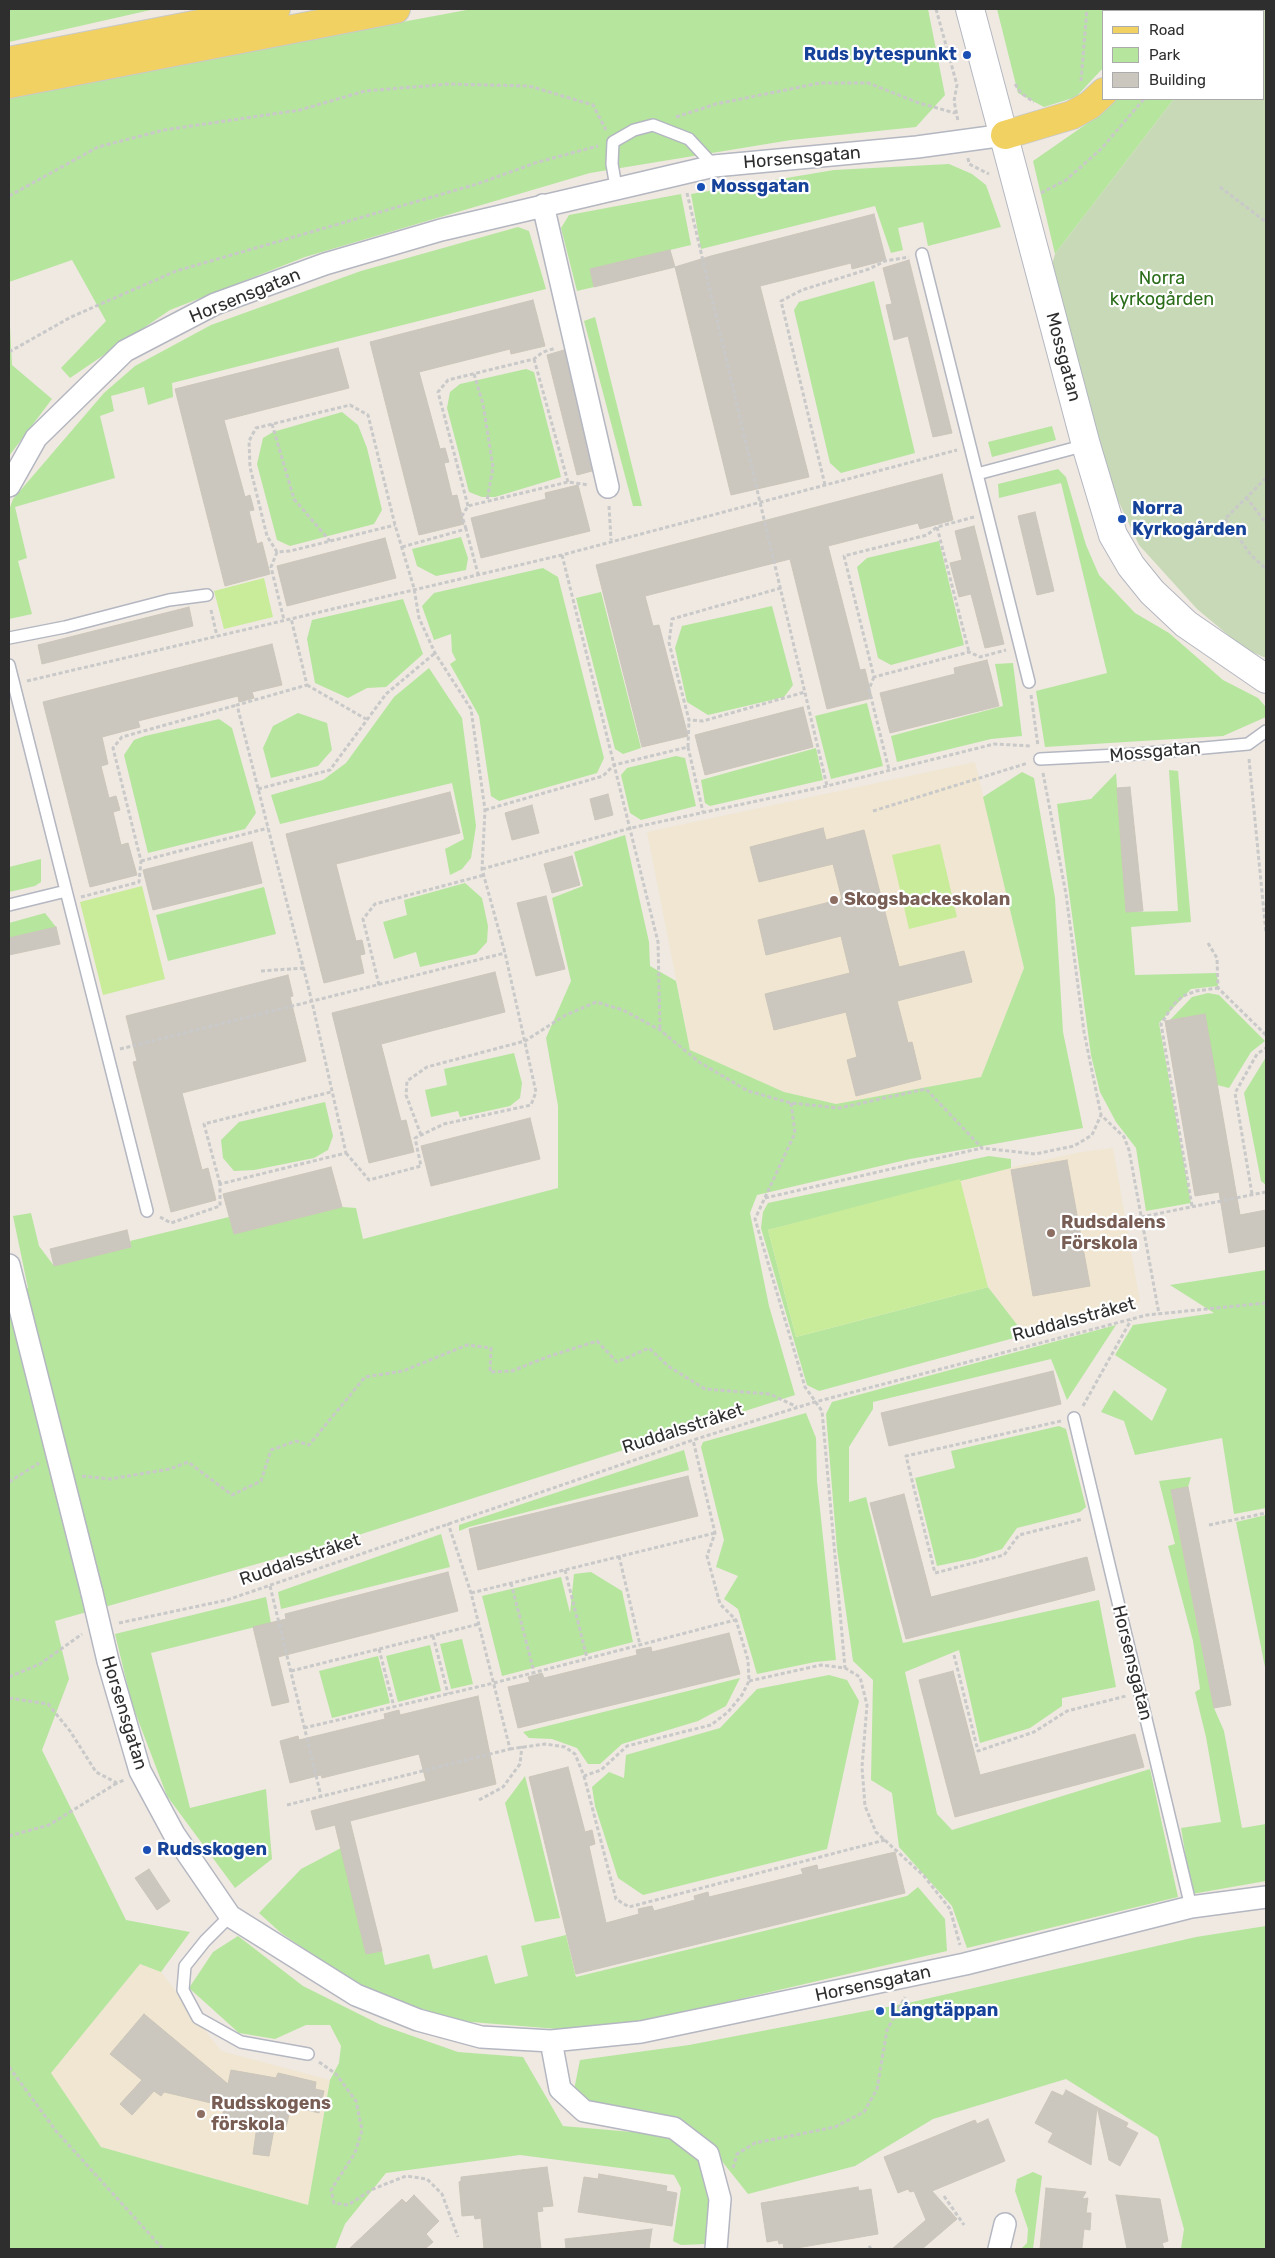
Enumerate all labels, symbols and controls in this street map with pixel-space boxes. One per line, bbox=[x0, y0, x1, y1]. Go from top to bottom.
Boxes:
legend bbox=[1102, 10, 1265, 100]
text: Road bbox=[1149, 21, 1185, 39]
place label: Ruds bytespunkt bbox=[804, 44, 957, 66]
text: Park bbox=[1149, 46, 1180, 64]
marker: Ruds bytespunkt bbox=[961, 49, 973, 61]
text: Building bbox=[1149, 71, 1206, 89]
street label: Horsensgatan bbox=[742, 142, 862, 174]
place label: Mossgatan bbox=[711, 176, 809, 198]
marker: Mossgatan bbox=[695, 181, 707, 193]
street label: Horsensgatan bbox=[186, 264, 304, 328]
park label: Norra kyrkogården bbox=[1110, 268, 1214, 310]
street label: Mossgatan bbox=[1041, 310, 1085, 404]
place label: Norra Kyrkogården bbox=[1132, 498, 1247, 540]
marker: Norra Kyrkogården bbox=[1116, 513, 1128, 525]
street label: Mossgatan bbox=[1109, 737, 1201, 767]
place label: Skogsbackeskolan bbox=[844, 889, 1010, 911]
marker: Skogsbackeskolan bbox=[828, 894, 840, 906]
place label: Rudsdalens Förskola bbox=[1061, 1212, 1166, 1254]
marker: Rudsdalens Förskola bbox=[1045, 1227, 1057, 1239]
street label: Ruddalsstråket bbox=[1010, 1293, 1138, 1347]
street label: Ruddalsstråket bbox=[620, 1399, 746, 1459]
street label: Ruddalsstråket bbox=[237, 1529, 363, 1591]
street label: Horsensgatan bbox=[1107, 1603, 1157, 1723]
street label: Horsensgatan bbox=[96, 1653, 152, 1773]
place label: Rudsskogen bbox=[157, 1839, 267, 1861]
marker: Rudsskogen bbox=[141, 1844, 153, 1856]
street label: Horsensgatan bbox=[813, 1961, 933, 2007]
place label: Långtäppan bbox=[890, 2000, 998, 2022]
marker: Långtäppan bbox=[874, 2005, 886, 2017]
place label: Rudsskogens förskola bbox=[211, 2093, 331, 2136]
marker: Rudsskogens förskola bbox=[195, 2108, 207, 2120]

